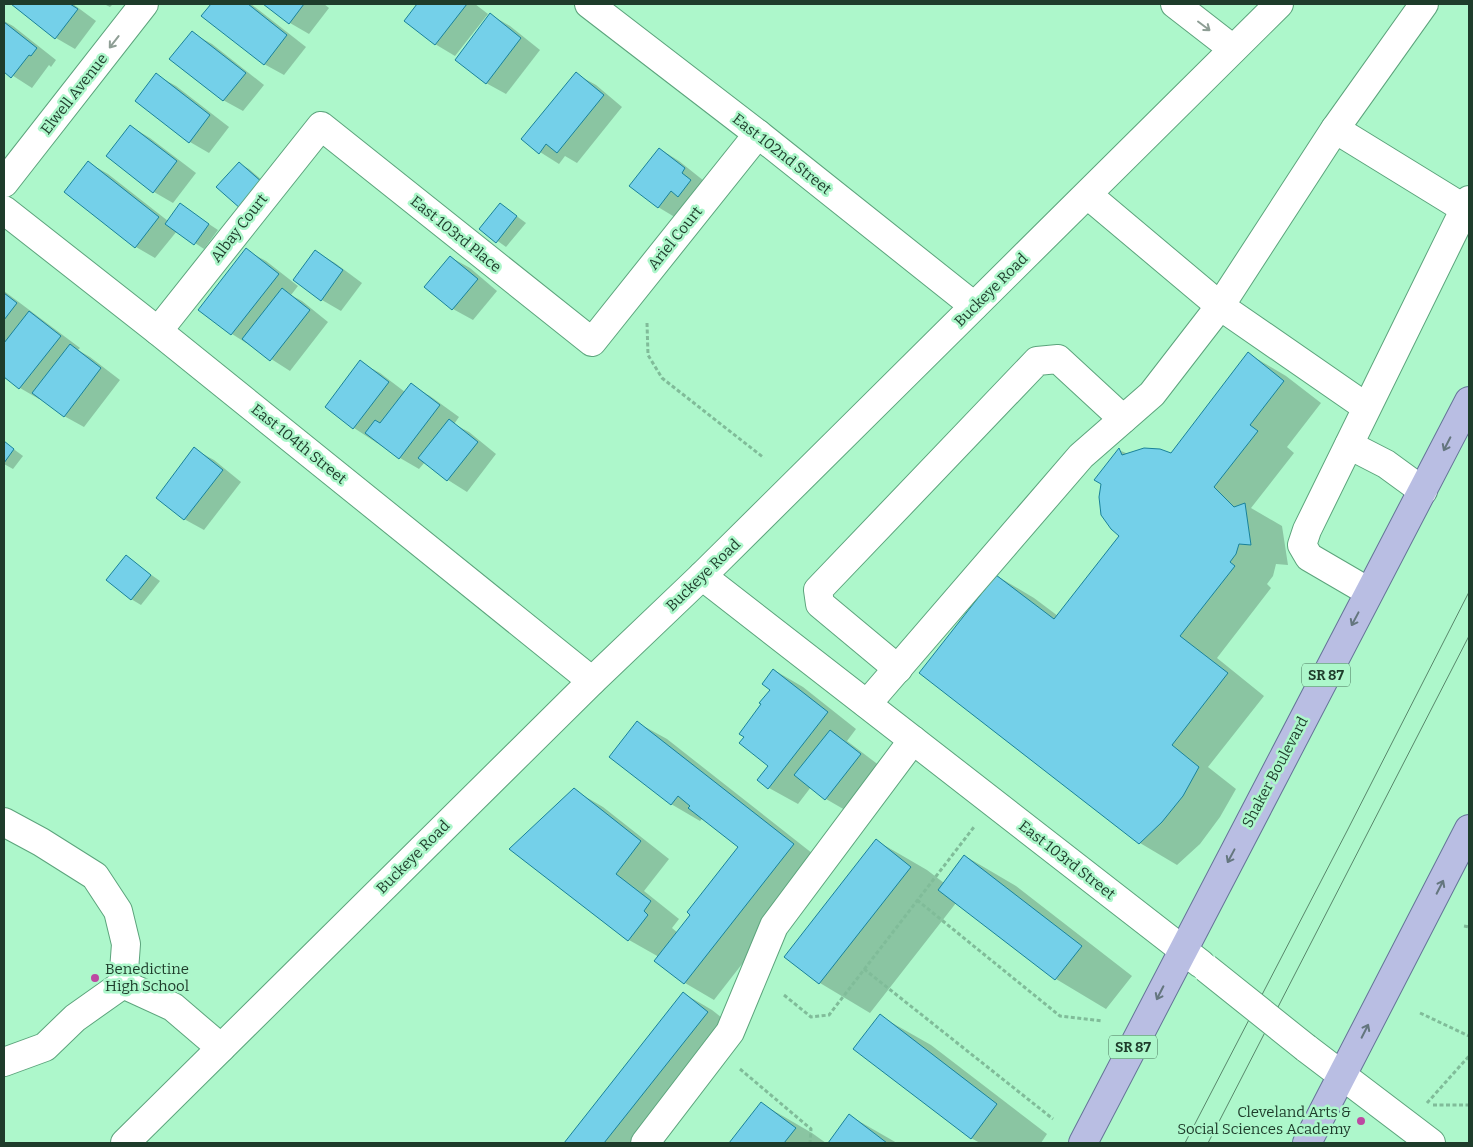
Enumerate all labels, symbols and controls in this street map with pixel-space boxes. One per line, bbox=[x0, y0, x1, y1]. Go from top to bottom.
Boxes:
one-way arrow bbox=[1197, 21, 1210, 32]
one-way arrow bbox=[109, 35, 119, 49]
street label: Elwell Avenue bbox=[37, 50, 111, 138]
street label: East 102nd Street bbox=[729, 110, 835, 199]
street label: Albay Court bbox=[207, 190, 271, 266]
street label: East 103rd Place bbox=[407, 192, 505, 276]
street label: Ariel Court bbox=[644, 202, 706, 273]
street label: Buckeye Road bbox=[951, 250, 1031, 330]
street label: East 104th Street bbox=[248, 400, 351, 488]
one-way arrow bbox=[1442, 436, 1451, 451]
street label: Buckeye Road bbox=[662, 535, 744, 615]
one-way arrow bbox=[1350, 611, 1359, 626]
road number: SR 87 bbox=[1302, 664, 1350, 686]
street label: Shaker Boulevard bbox=[1238, 713, 1312, 831]
street label: Buckeye Road bbox=[373, 817, 453, 897]
street label: East 103rd Street bbox=[1015, 817, 1119, 904]
one-way arrow bbox=[1226, 848, 1235, 863]
one-way arrow bbox=[1436, 880, 1445, 895]
place label: Benedictine High School bbox=[105, 960, 189, 995]
marker: Benedictine High School bbox=[89, 972, 101, 984]
one-way arrow bbox=[1155, 985, 1164, 1000]
one-way arrow bbox=[1360, 1024, 1370, 1039]
road number: SR 87 bbox=[1109, 1036, 1157, 1058]
place label: Cleveland Arts & Social Sciences Academy bbox=[1177, 1103, 1351, 1138]
marker: Cleveland Arts & Social Sciences Academy bbox=[1355, 1115, 1367, 1127]

